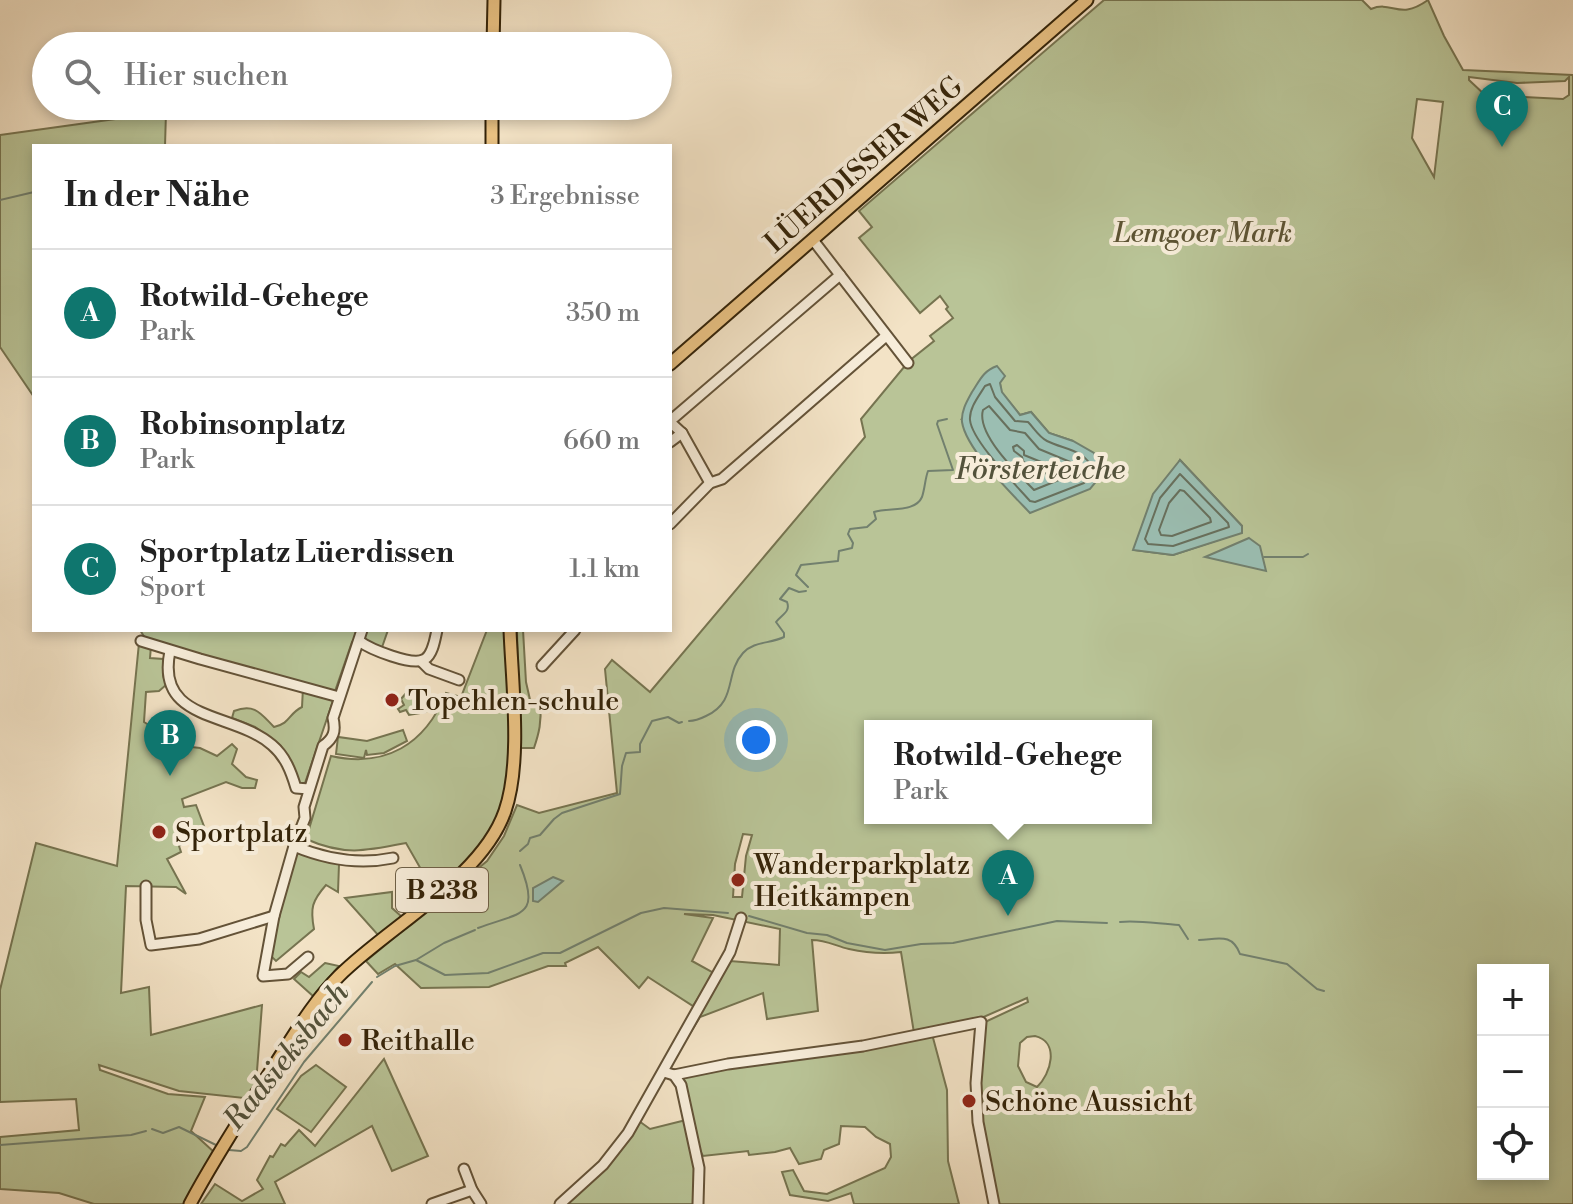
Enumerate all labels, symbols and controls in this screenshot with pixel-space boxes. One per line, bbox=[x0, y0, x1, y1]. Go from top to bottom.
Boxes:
search box bbox=[32, 32, 672, 120]
icon: search bbox=[60, 54, 104, 98]
text: Hier suchen bbox=[124, 57, 288, 95]
street label: LÜERDISSER WEG bbox=[757, 68, 971, 261]
pin: C bbox=[1476, 81, 1528, 147]
text: In der Nähe bbox=[64, 175, 250, 217]
text: 3 Ergebnisse bbox=[490, 180, 640, 212]
park label: Lemgoer Mark bbox=[1113, 216, 1292, 251]
text: Rotwild-Gehege bbox=[140, 278, 369, 316]
text: A bbox=[81, 297, 99, 329]
text: 350 m bbox=[566, 297, 640, 329]
text: Park bbox=[140, 316, 194, 348]
text: Robinsonplatz bbox=[140, 406, 345, 444]
text: B bbox=[80, 425, 100, 457]
text: 660 m bbox=[563, 425, 640, 457]
text: Park bbox=[140, 444, 194, 476]
water label: Försterteiche bbox=[955, 451, 1125, 489]
text: Sportplatz Lüerdissen bbox=[140, 534, 454, 572]
text: C bbox=[81, 553, 99, 585]
text: 1.1 km bbox=[569, 553, 640, 585]
text: Sport bbox=[140, 572, 206, 604]
place label: Topehlen-schule bbox=[408, 684, 619, 719]
marker: Topehlen-schule bbox=[383, 691, 401, 709]
pin: B bbox=[144, 710, 196, 776]
your location bbox=[736, 720, 776, 760]
popup bbox=[864, 720, 1152, 824]
text: Rotwild-Gehege bbox=[894, 737, 1122, 775]
text: Park bbox=[894, 775, 948, 807]
place label: Sportplatz bbox=[175, 816, 308, 851]
marker: Sportplatz bbox=[150, 823, 168, 841]
place label: Wanderparkplatz Heitkämpen bbox=[753, 848, 970, 915]
pin: A bbox=[982, 850, 1034, 916]
road number: B 238 bbox=[396, 868, 488, 912]
marker: Wanderparkplatz Heitkämpen bbox=[729, 871, 747, 889]
map controls bbox=[1477, 964, 1549, 1180]
button: + bbox=[1477, 964, 1549, 1036]
water label: Radsieksbach bbox=[215, 975, 358, 1139]
place label: Reithalle bbox=[361, 1024, 475, 1059]
marker: Reithalle bbox=[336, 1031, 354, 1049]
button: − bbox=[1477, 1036, 1549, 1108]
place label: Schöne Aussicht bbox=[985, 1085, 1193, 1120]
marker: Schöne Aussicht bbox=[960, 1092, 978, 1110]
button: locate bbox=[1477, 1108, 1549, 1180]

